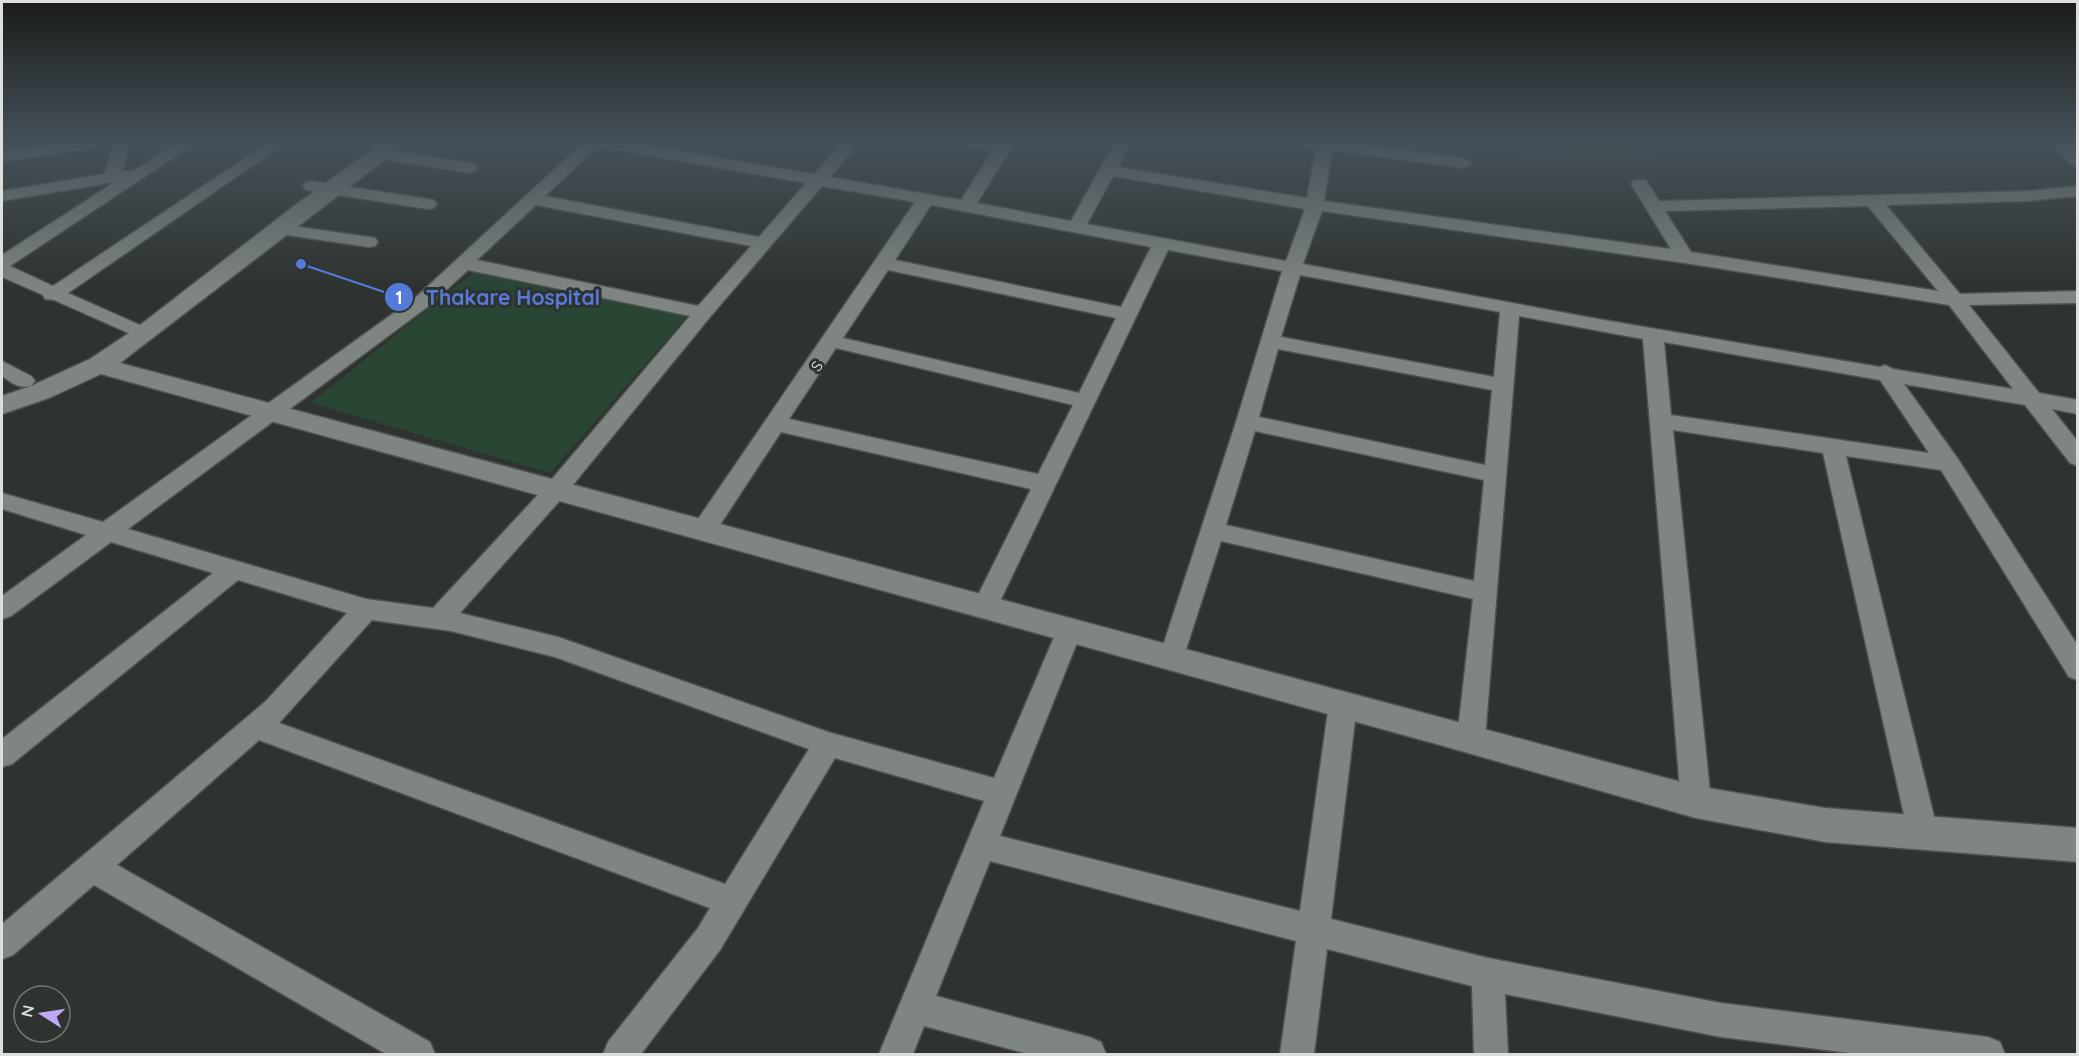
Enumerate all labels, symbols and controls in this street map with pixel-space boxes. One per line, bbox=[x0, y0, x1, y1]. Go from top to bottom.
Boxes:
callout: Thakare Hospital bbox=[384, 278, 613, 317]
text: Thakare Hospital bbox=[426, 284, 600, 310]
text: 1 bbox=[395, 286, 403, 309]
street label: s bbox=[802, 354, 828, 376]
north arrow bbox=[12, 984, 72, 1044]
text: N bbox=[16, 1003, 38, 1019]

